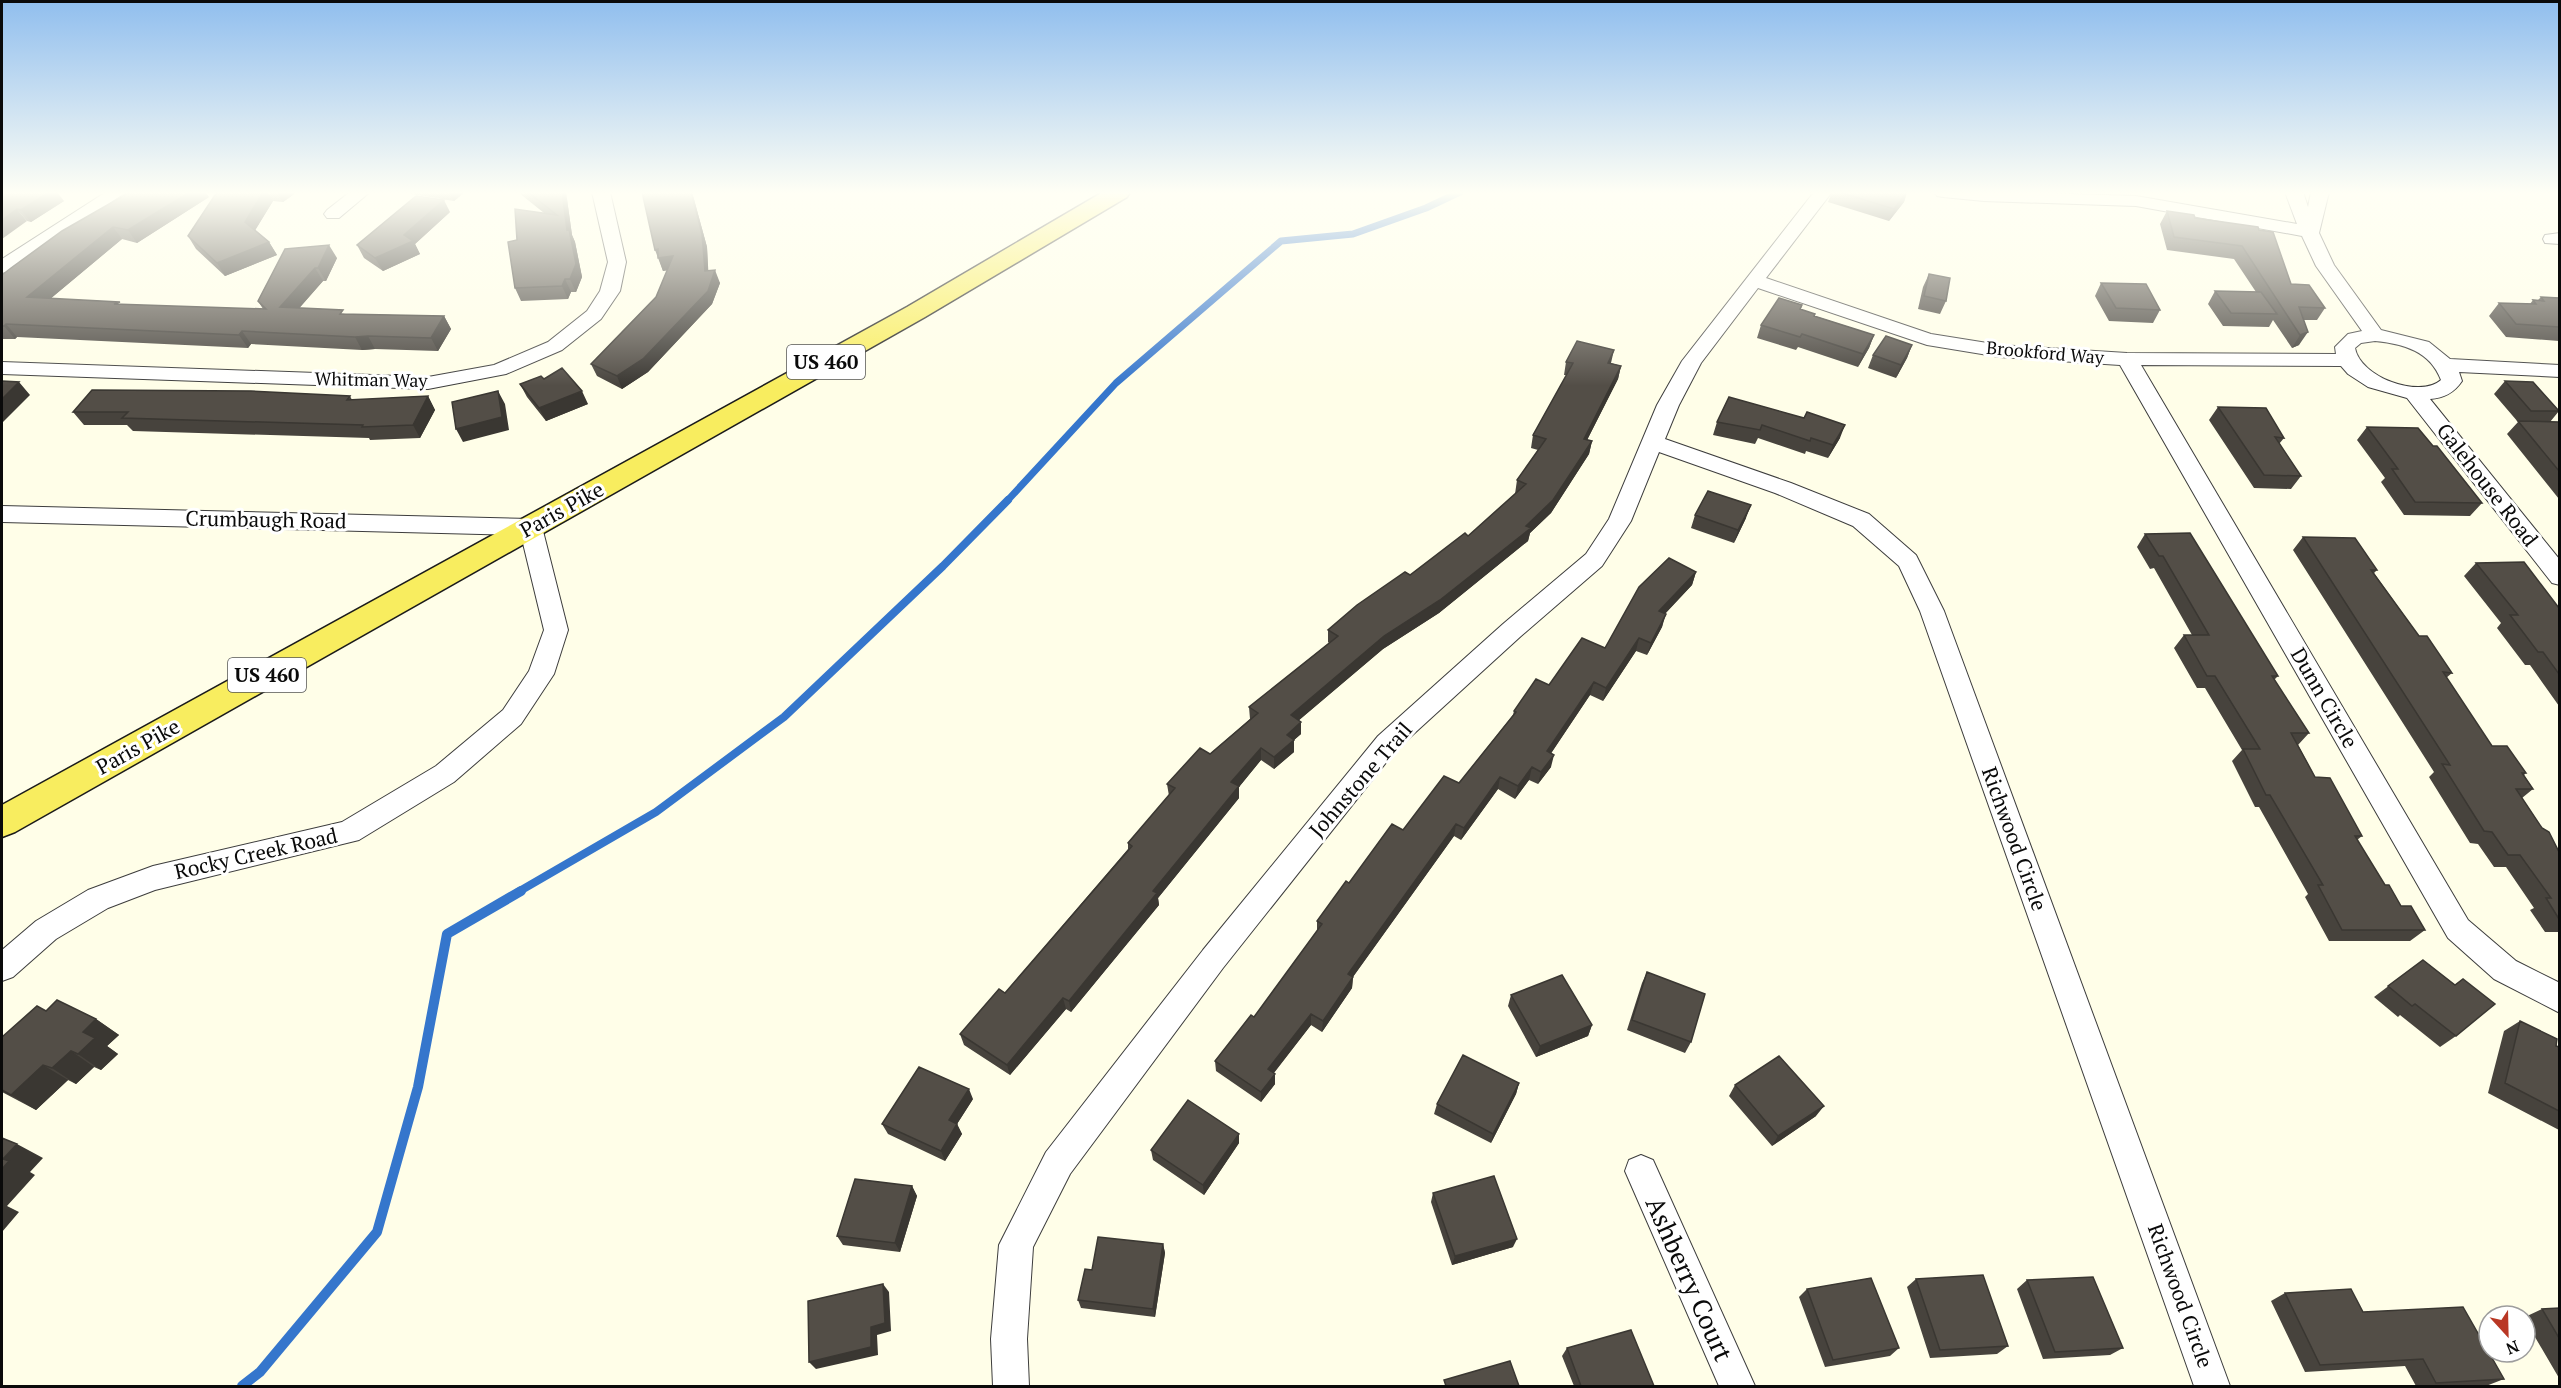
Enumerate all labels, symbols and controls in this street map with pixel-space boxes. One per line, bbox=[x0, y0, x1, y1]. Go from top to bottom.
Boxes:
street label: Brookford Way bbox=[1985, 335, 2106, 369]
road number: US 460 bbox=[787, 345, 865, 379]
street label: Whitman Way bbox=[314, 366, 429, 392]
street label: Galehouse Road bbox=[2431, 417, 2545, 552]
street label: Paris Pike bbox=[515, 475, 608, 544]
street label: Crumbaugh Road bbox=[185, 504, 347, 534]
street label: Dunn Circle bbox=[2285, 642, 2365, 753]
road number: US 460 bbox=[228, 658, 306, 692]
street label: Paris Pike bbox=[91, 712, 184, 781]
street label: Johnstone Trail bbox=[1302, 716, 1418, 843]
street label: Richwood Circle bbox=[1976, 763, 2054, 915]
street label: Rocky Creek Road bbox=[172, 821, 340, 885]
street label: Ashberry Court bbox=[1639, 1191, 1741, 1366]
street label: Richwood Circle bbox=[2142, 1220, 2220, 1372]
north arrow bbox=[2477, 1304, 2537, 1364]
text: N bbox=[2503, 1335, 2522, 1360]

